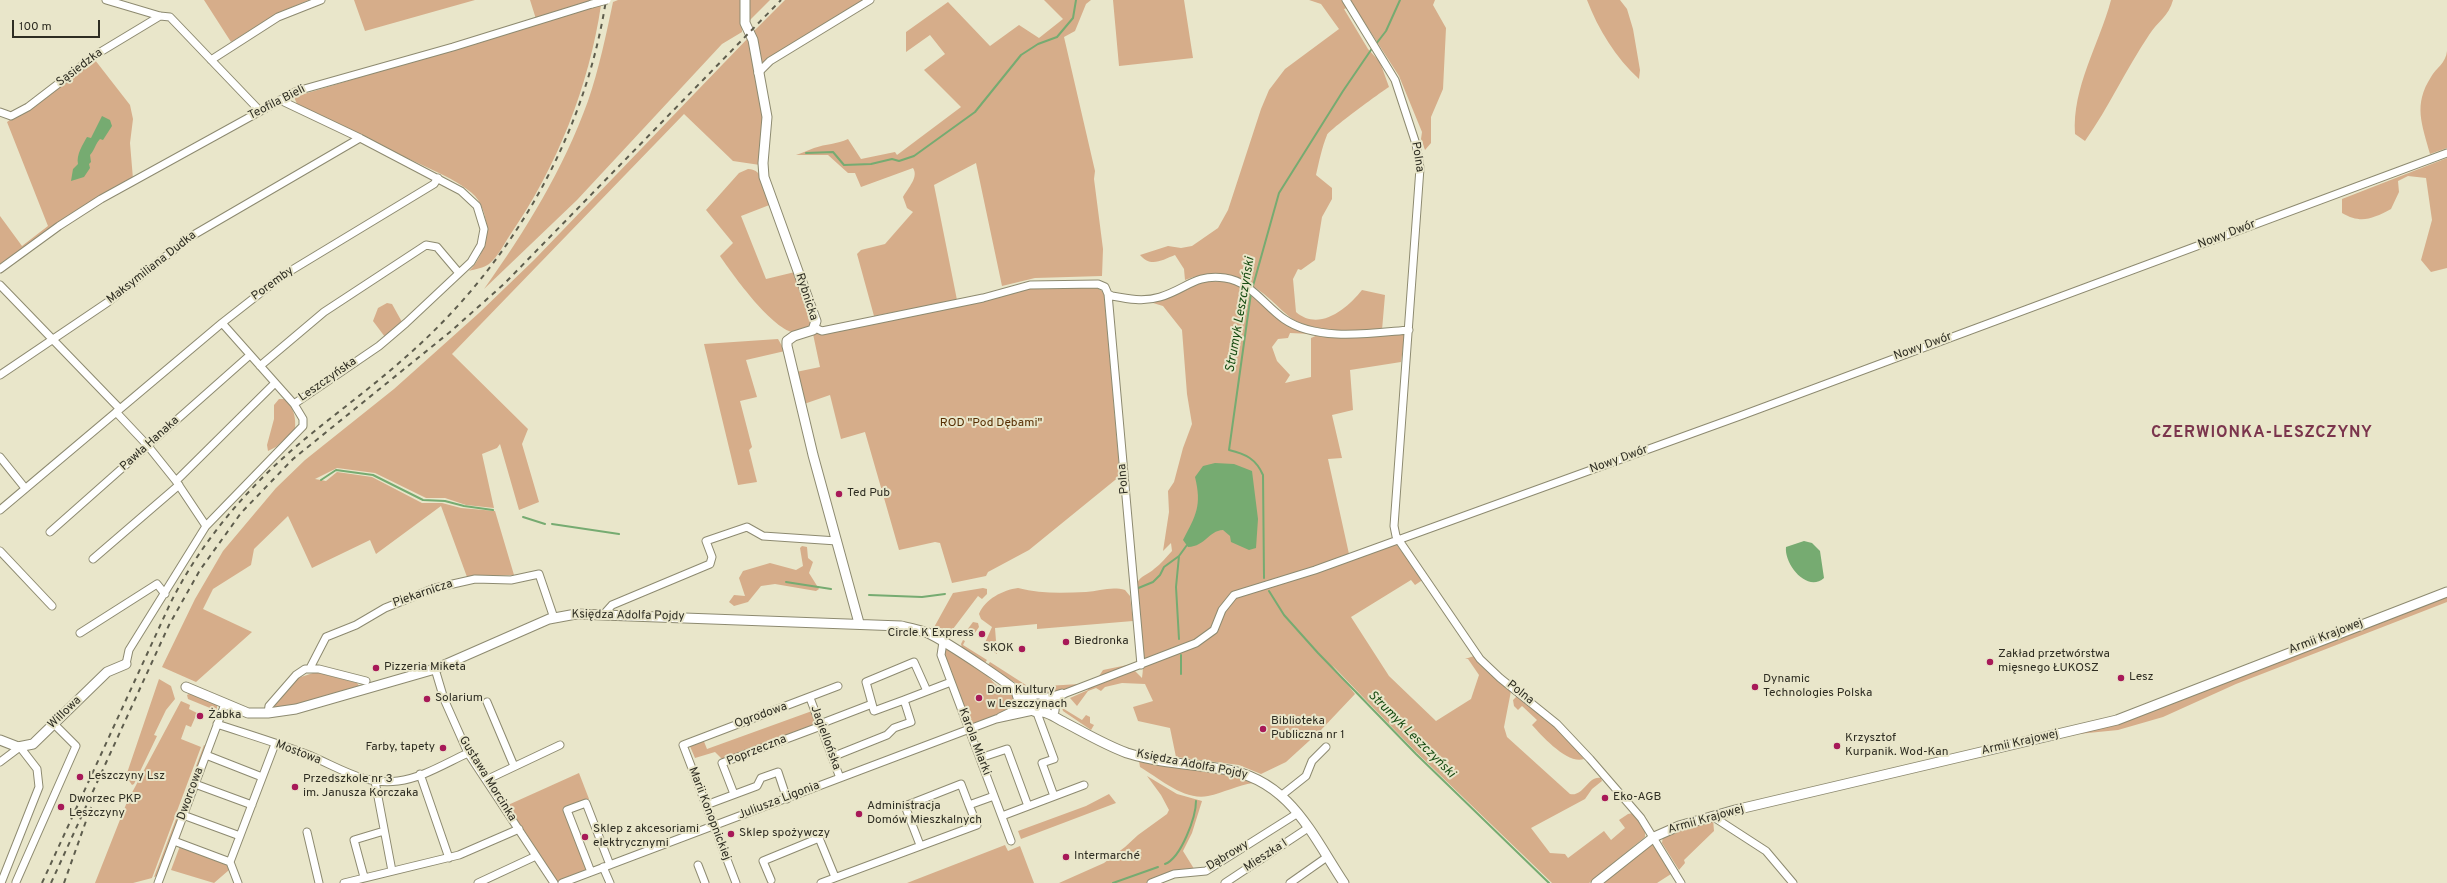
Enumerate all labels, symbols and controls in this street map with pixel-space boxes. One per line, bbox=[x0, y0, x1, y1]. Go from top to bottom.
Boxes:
scale bar bbox=[14, 12, 102, 38]
text: 100 m bbox=[19, 19, 52, 35]
street label: Sąsiedzka bbox=[54, 46, 106, 90]
street label: Teofila Bieli bbox=[246, 82, 308, 124]
street label: Polna bbox=[1407, 141, 1427, 173]
street label: Nowy Dwór bbox=[2196, 217, 2258, 253]
street label: Maksymiliana Dudka bbox=[104, 229, 200, 307]
water label: Strumyk Leszczyński bbox=[1223, 256, 1259, 374]
street label: Poremby bbox=[249, 264, 297, 304]
street label: Rybnicka bbox=[792, 271, 820, 323]
street label: Nowy Dwór bbox=[1892, 330, 1954, 364]
street label: Leszczyńska bbox=[296, 355, 360, 405]
street label: Pawła Hanaka bbox=[118, 414, 182, 474]
park label: ROD "Pod Dębami" bbox=[940, 417, 1042, 431]
district label: CZERWIONKA-LESZCZYNY bbox=[2151, 424, 2373, 444]
street label: Nowy Dwór bbox=[1588, 443, 1650, 477]
street label: Polna bbox=[1115, 463, 1133, 495]
place label: Ted Pub bbox=[847, 487, 890, 501]
marker: Ted Pub bbox=[834, 489, 844, 499]
street label: Piekarnicza bbox=[391, 577, 455, 611]
street label: Księdza Adolfa Pojdy bbox=[571, 608, 685, 624]
street label: Armii Krajowej bbox=[2287, 616, 2365, 658]
place label: Circle K Express bbox=[888, 627, 974, 641]
marker: Circle K Express bbox=[977, 629, 987, 639]
place label: Biedronka bbox=[1074, 635, 1128, 649]
marker: Biedronka bbox=[1061, 637, 1071, 647]
place label: SKOK bbox=[983, 642, 1014, 656]
marker: SKOK bbox=[1017, 644, 1027, 654]
place label: Zakład przetwórstwa mięsnego ŁUKOSZ bbox=[1998, 648, 2110, 676]
marker: Zakład przetwórstwa mięsnego ŁUKOSZ bbox=[1985, 657, 1995, 667]
place label: Pizzeria Miketa bbox=[384, 661, 466, 675]
marker: Pizzeria Miketa bbox=[371, 663, 381, 673]
place label: Lesz bbox=[2129, 671, 2154, 685]
place label: Dynamic Technologies Polska bbox=[1763, 673, 1872, 701]
marker: Lesz bbox=[2116, 673, 2126, 683]
street label: Polna bbox=[1504, 678, 1536, 708]
marker: Dynamic Technologies Polska bbox=[1750, 682, 1760, 692]
place label: Dom Kultury w Leszczynach bbox=[987, 684, 1067, 712]
water label: Strumyk Leszczyński bbox=[1364, 688, 1458, 782]
place label: Solarium bbox=[435, 692, 483, 706]
marker: Dom Kultury w Leszczynach bbox=[974, 693, 984, 703]
street label: Willowa bbox=[45, 694, 85, 732]
marker: Solarium bbox=[422, 694, 432, 704]
street label: Ogrodowa bbox=[733, 700, 789, 732]
street label: Jagiellońska bbox=[807, 704, 843, 772]
street label: Karola Miarki bbox=[955, 706, 993, 778]
place label: Żabka bbox=[208, 709, 241, 723]
marker: Żabka bbox=[195, 711, 205, 721]
place label: Biblioteka Publiczna nr 1 bbox=[1271, 715, 1345, 743]
marker: Biblioteka Publiczna nr 1 bbox=[1258, 724, 1268, 734]
street label: Armii Krajowej bbox=[1980, 727, 2060, 759]
street label: Poprzeczna bbox=[725, 732, 789, 770]
place label: Krzysztof Kurpanik. Wod-Kan bbox=[1845, 732, 1949, 760]
street label: Gustawa Morcinka bbox=[455, 734, 519, 824]
street label: Mostowa bbox=[273, 738, 323, 768]
place label: Farby, tapety bbox=[366, 741, 435, 755]
marker: Krzysztof Kurpanik. Wod-Kan bbox=[1832, 741, 1842, 751]
marker: Farby, tapety bbox=[438, 743, 448, 753]
street label: Księdza Adolfa Pojdy bbox=[1135, 747, 1249, 783]
street label: Marii Konopnickiej bbox=[685, 765, 733, 863]
street label: Dworcowa bbox=[175, 766, 207, 822]
place label: Leszczyny Lsz bbox=[88, 770, 165, 784]
marker: Leszczyny Lsz bbox=[75, 772, 85, 782]
place label: Przedszkole nr 3 im. Janusza Korczaka bbox=[303, 773, 418, 801]
street label: Juliusza Ligonia bbox=[736, 779, 822, 823]
marker: Przedszkole nr 3 im. Janusza Korczaka bbox=[290, 782, 300, 792]
place label: Eko-AGB bbox=[1613, 791, 1661, 805]
place label: Dworzec PKP Leszczyny bbox=[69, 793, 141, 821]
marker: Eko-AGB bbox=[1600, 793, 1610, 803]
place label: Administracja Domów Mieszkalnych bbox=[867, 800, 982, 828]
marker: Dworzec PKP Leszczyny bbox=[56, 802, 66, 812]
street label: Armii Krajowej bbox=[1666, 802, 1746, 838]
marker: Administracja Domów Mieszkalnych bbox=[854, 809, 864, 819]
place label: Sklep z akcesoriami elektrycznymi bbox=[593, 823, 699, 851]
place label: Sklep spożywczy bbox=[739, 827, 830, 841]
marker: Sklep spożywczy bbox=[726, 829, 736, 839]
marker: Sklep z akcesoriami elektrycznymi bbox=[580, 832, 590, 842]
street label: Mieszka I bbox=[1241, 837, 1291, 875]
street label: Dąbrowy bbox=[1204, 838, 1252, 874]
place label: Intermarché bbox=[1074, 850, 1140, 864]
marker: Intermarché bbox=[1061, 852, 1071, 862]

